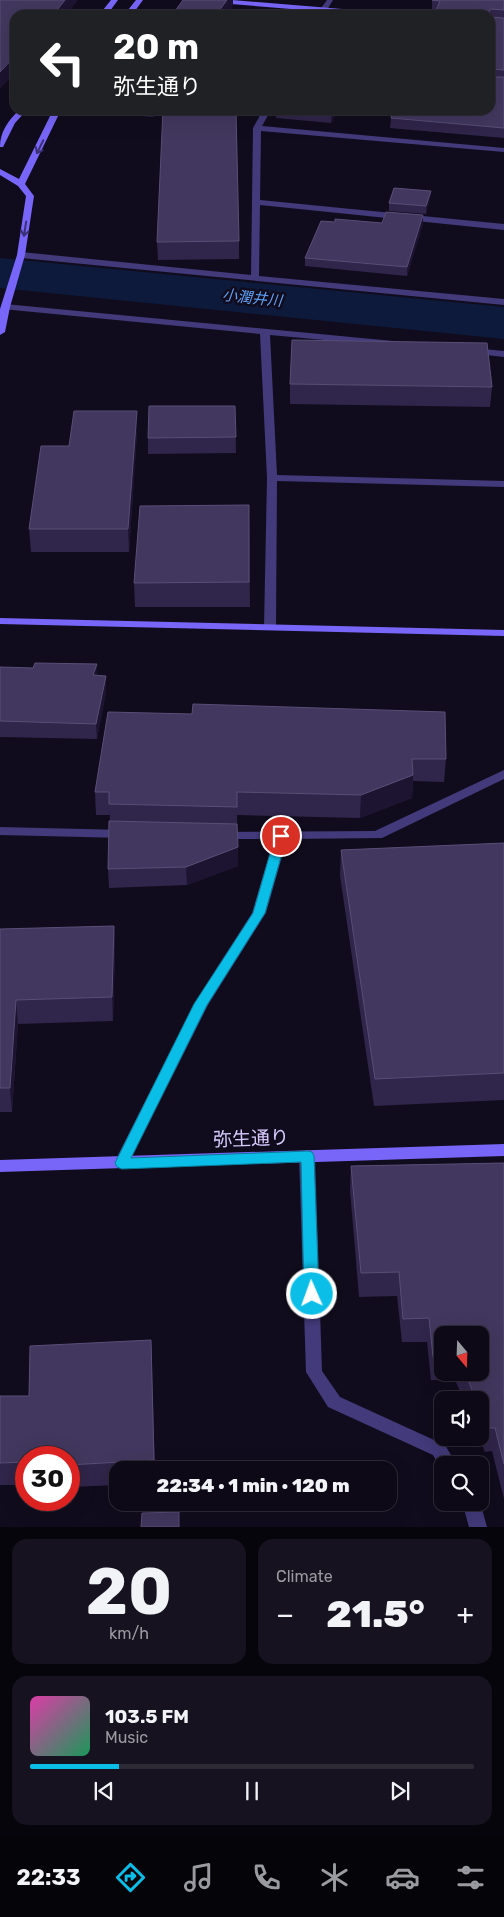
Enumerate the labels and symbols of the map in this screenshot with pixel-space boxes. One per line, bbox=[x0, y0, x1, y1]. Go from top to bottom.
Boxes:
one-way arrow bbox=[35, 140, 45, 155]
one-way arrow bbox=[20, 221, 30, 237]
water label: 小潤井川 bbox=[221, 286, 285, 310]
pin bbox=[260, 815, 302, 857]
street label: 弥生通り bbox=[213, 1126, 289, 1151]
position arrow bbox=[285, 1267, 337, 1319]
north arrow bbox=[434, 1326, 489, 1381]
speed limit sign: 30 bbox=[15, 1446, 80, 1511]

